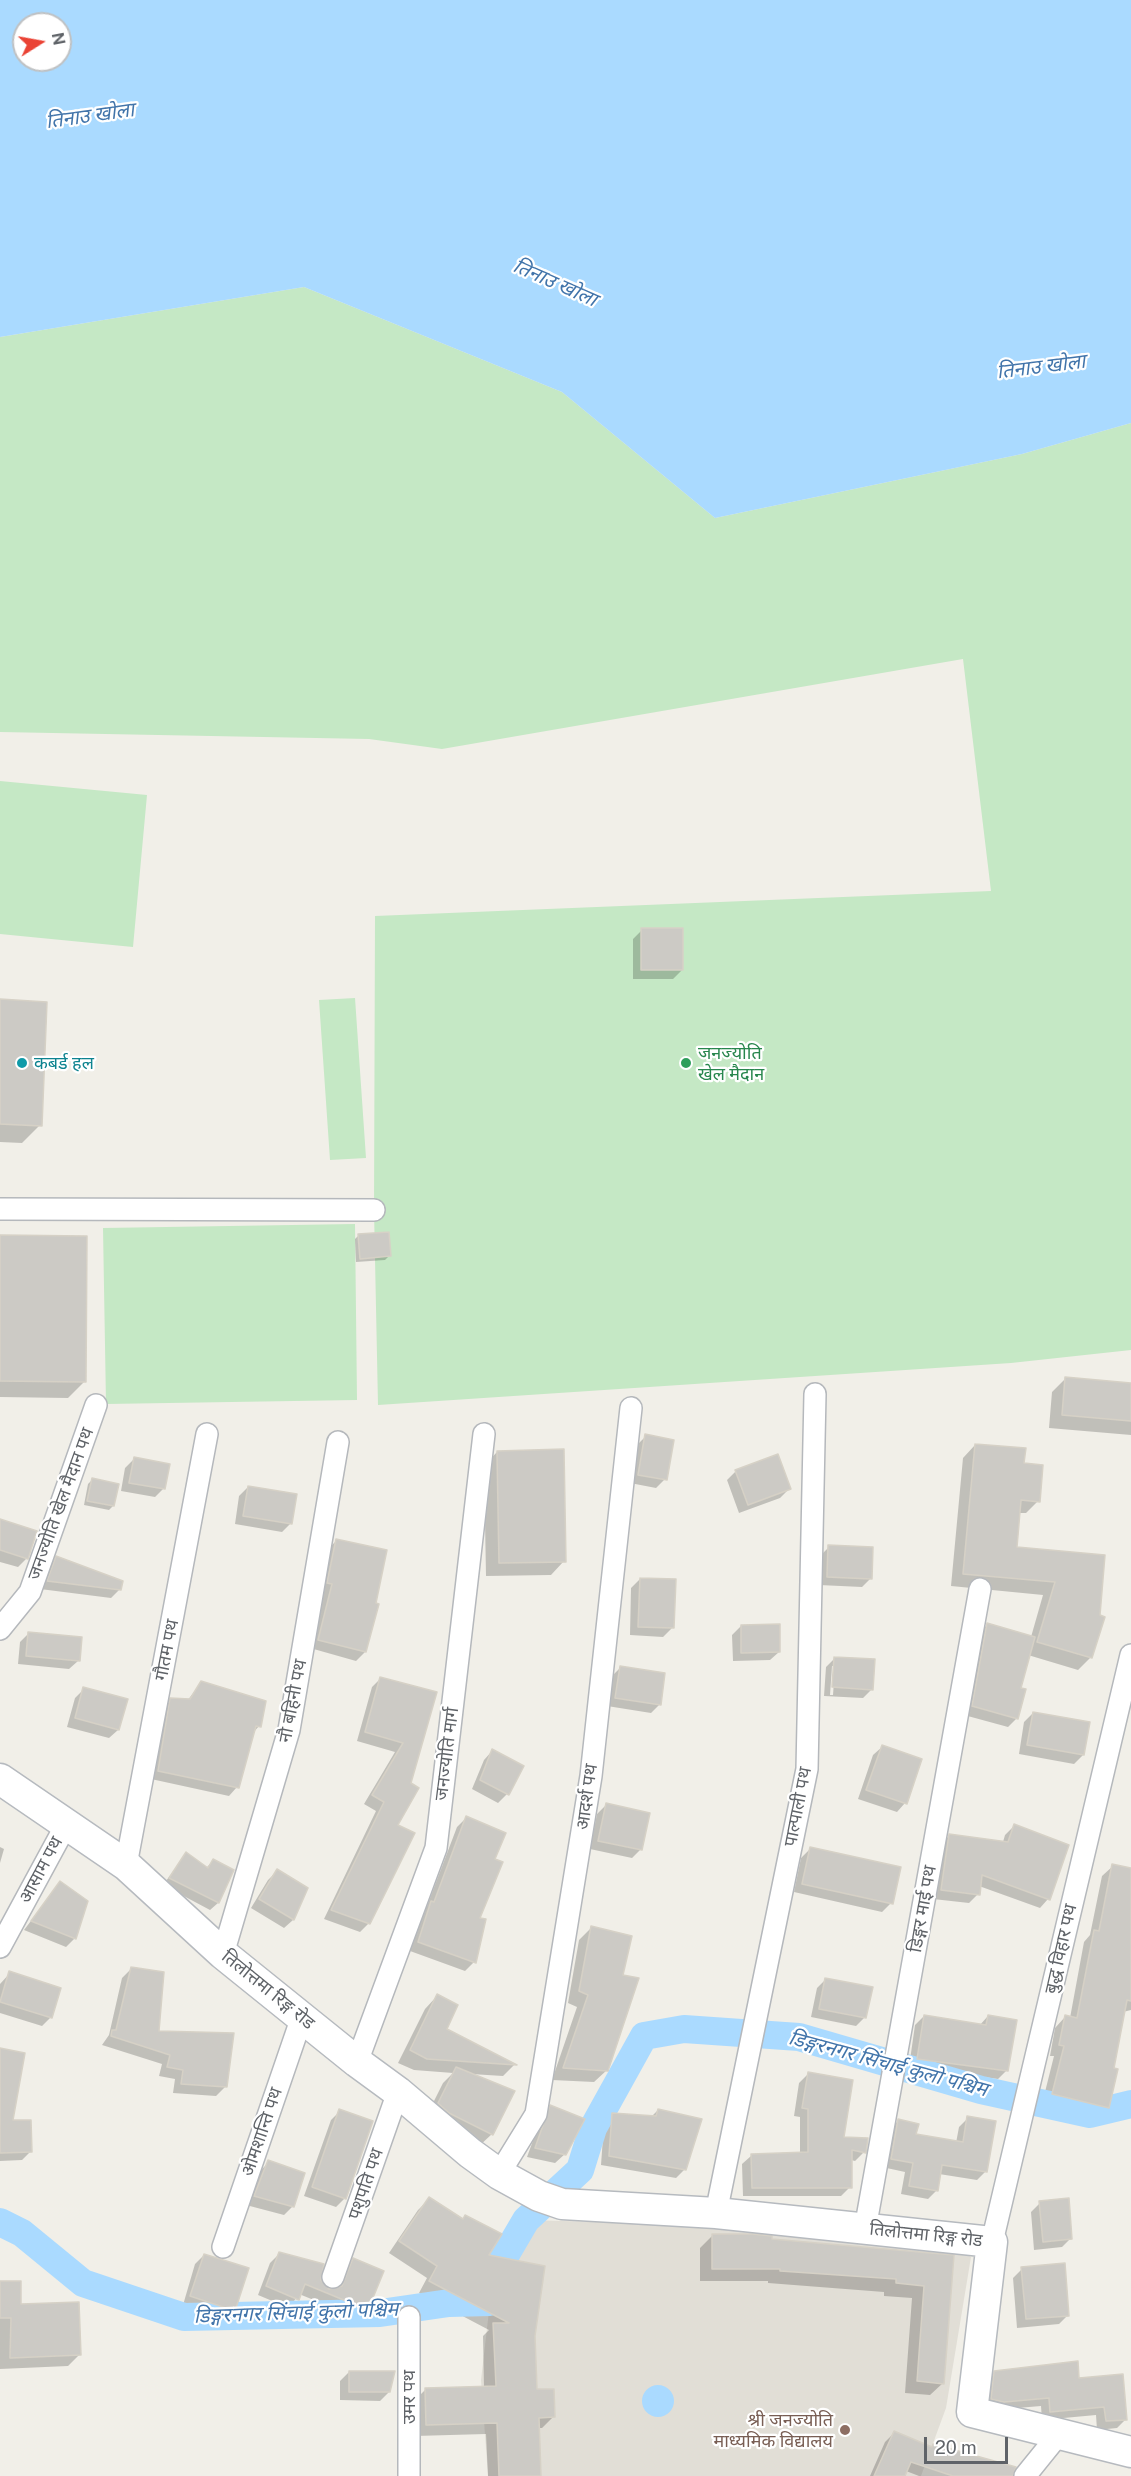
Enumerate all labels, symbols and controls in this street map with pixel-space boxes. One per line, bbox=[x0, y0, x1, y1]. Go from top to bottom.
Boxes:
north arrow bbox=[12, 12, 72, 72]
text: N bbox=[48, 31, 69, 47]
water label: तिनाउ खोला bbox=[44, 98, 136, 134]
water label: तिनाउ खोला bbox=[509, 254, 601, 312]
water label: तिनाउ खोला bbox=[995, 350, 1087, 384]
place label: जनज्योति खेल मैदान bbox=[698, 1042, 764, 1084]
place label: कबर्ड हल bbox=[34, 1052, 94, 1074]
marker: कबर्ड हल bbox=[15, 1056, 29, 1070]
marker: जनज्योति खेल मैदान bbox=[679, 1056, 693, 1070]
street label: जनज्योति खेल मैदान पथ bbox=[23, 1425, 99, 1583]
street label: गौतम पथ bbox=[150, 1618, 184, 1682]
street label: नौ बहिनी पथ bbox=[274, 1658, 312, 1744]
street label: जनज्योति मार्ग bbox=[431, 1706, 463, 1802]
street label: आदर्श पथ bbox=[572, 1763, 602, 1831]
street label: पाल्पाली पथ bbox=[780, 1765, 816, 1849]
street label: आसाम पथ bbox=[15, 1833, 67, 1907]
street label: डिङ्गर माई पथ bbox=[905, 1864, 941, 1954]
street label: बुद्ध विहार पथ bbox=[1040, 1902, 1082, 1996]
street label: तिलोत्तमा रिङ्ग रोड bbox=[217, 1946, 319, 2034]
water label: डिङ्गरनगर सिंचाई कुलो पश्चिम bbox=[786, 2026, 990, 2102]
street label: ओमशान्ति पथ bbox=[237, 2085, 287, 2179]
street label: पशुपति पथ bbox=[344, 2146, 388, 2222]
street label: तिलोत्तमा रिङ्ग रोड bbox=[868, 2218, 984, 2252]
water label: डिङ्गरनगर सिंचाई कुलो पश्चिम bbox=[193, 2297, 399, 2329]
street label: उमर पथ bbox=[398, 2370, 420, 2424]
place label: श्री जनज्योति माध्यमिक विद्यालय bbox=[713, 2409, 833, 2452]
marker: श्री जनज्योति माध्यमिक विद्यालय bbox=[838, 2423, 852, 2437]
scale bar bbox=[927, 2425, 1011, 2463]
text: 20 m bbox=[935, 2437, 977, 2458]

